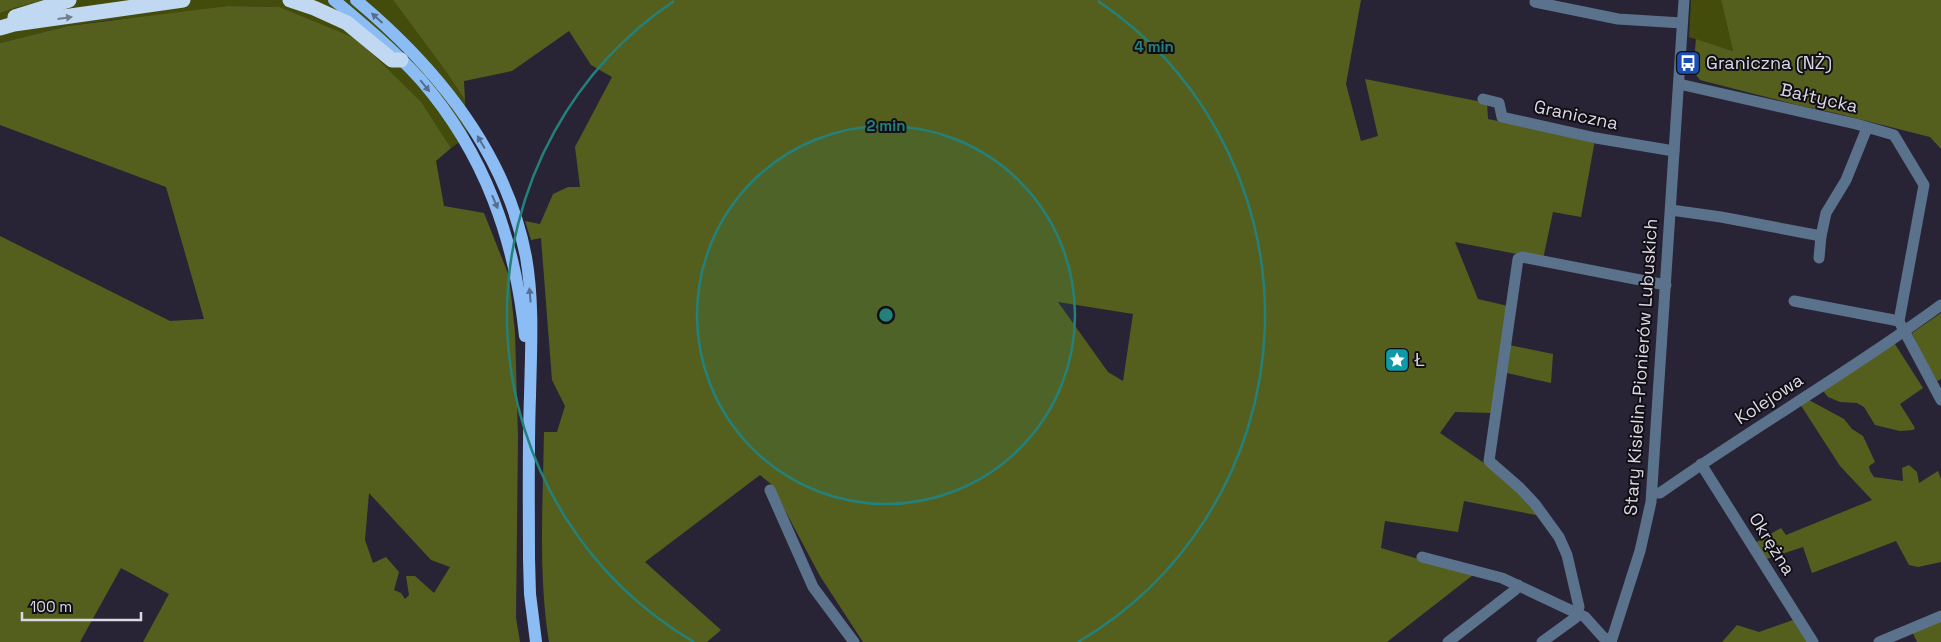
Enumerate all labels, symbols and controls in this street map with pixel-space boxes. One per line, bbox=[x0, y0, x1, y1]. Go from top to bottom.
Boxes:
one-way arrow bbox=[58, 13, 74, 21]
one-way arrow bbox=[371, 13, 383, 24]
text: 4 min bbox=[1134, 37, 1174, 56]
bus stop icon: Graniczna (NŻ) bbox=[1675, 50, 1701, 76]
place label: Graniczna (NŻ) bbox=[1706, 51, 1832, 74]
street label: Bałtycka bbox=[1778, 77, 1860, 118]
one-way arrow bbox=[420, 79, 431, 92]
street label: Graniczna bbox=[1532, 94, 1620, 135]
text: 2 min bbox=[867, 116, 905, 135]
one-way arrow bbox=[477, 135, 486, 148]
one-way arrow bbox=[491, 195, 499, 209]
street label: Stary Kisielin-Pionierów Lubuskich bbox=[1619, 218, 1662, 516]
one-way arrow bbox=[526, 287, 534, 303]
centre of rings bbox=[877, 306, 895, 324]
place icon: Ł bbox=[1384, 347, 1410, 373]
place label: Ł bbox=[1414, 348, 1425, 371]
street label: Kolejowa bbox=[1730, 368, 1807, 429]
street label: Okrężna bbox=[1744, 508, 1801, 579]
scale bar bbox=[22, 590, 141, 622]
text: 100 m bbox=[30, 597, 72, 616]

